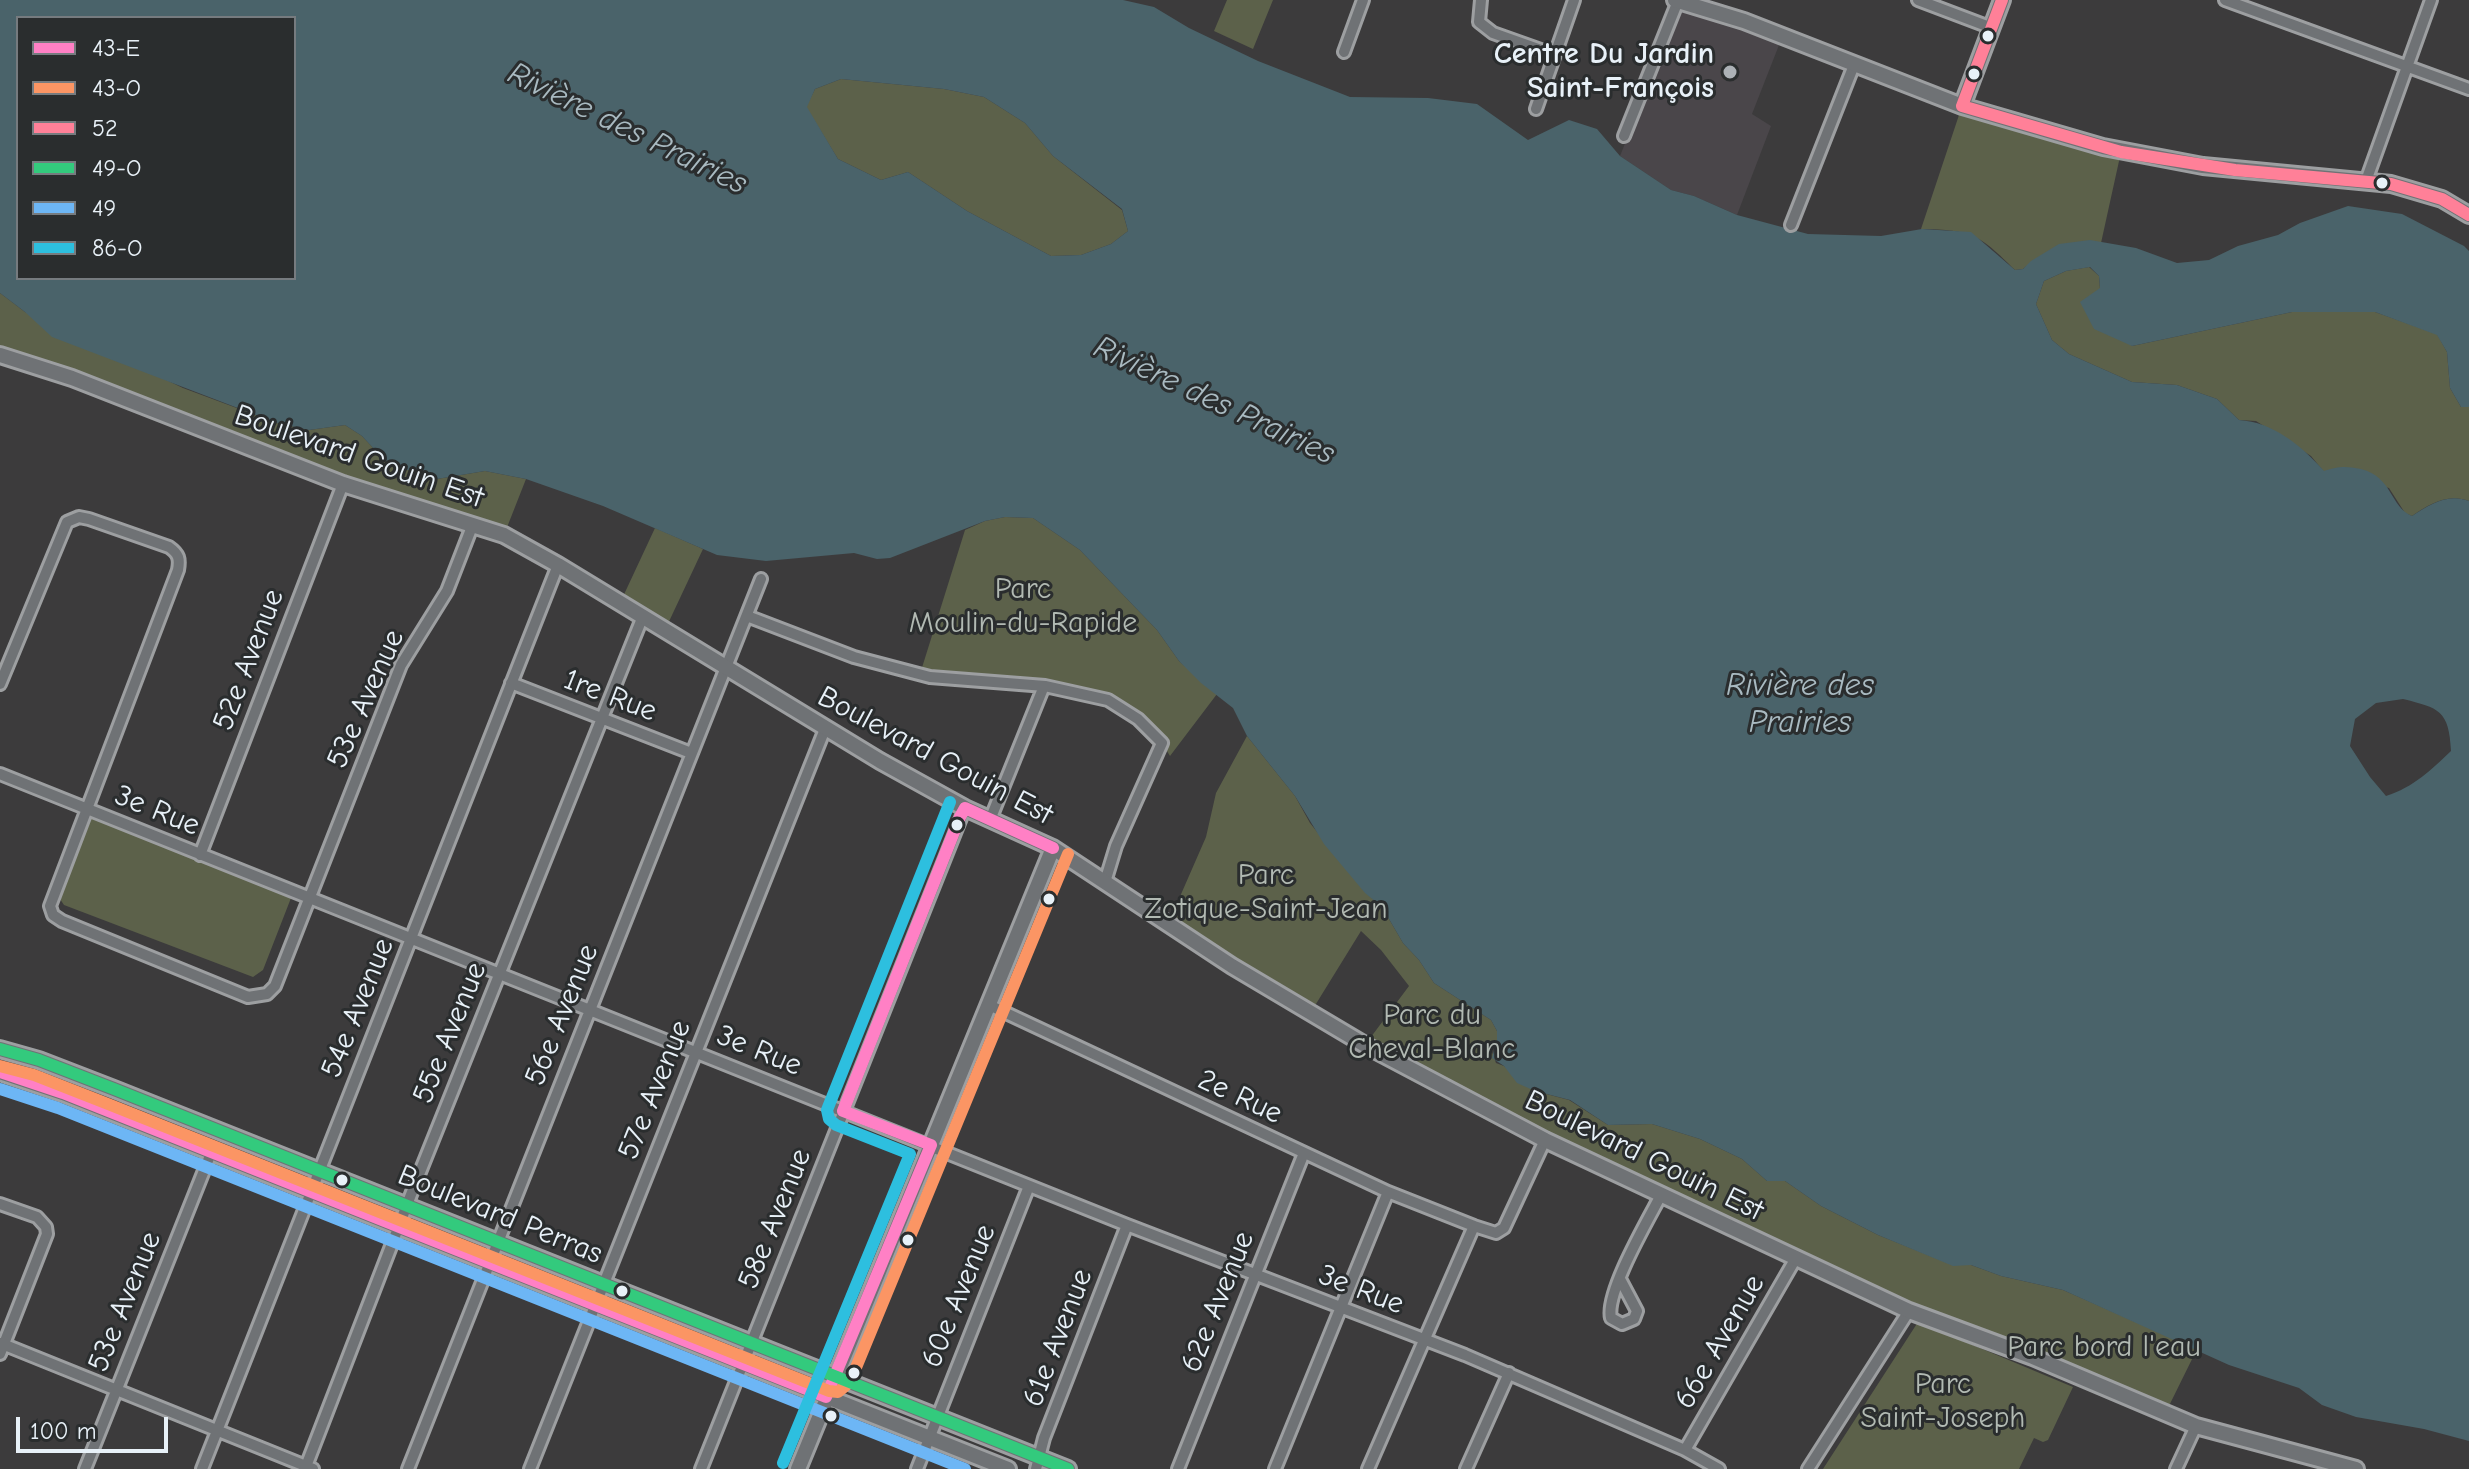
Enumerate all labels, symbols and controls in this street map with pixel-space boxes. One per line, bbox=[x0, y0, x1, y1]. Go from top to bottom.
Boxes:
legend bbox=[16, 16, 296, 280]
unlabelled marker bbox=[1980, 28, 1996, 44]
text: 43-E bbox=[92, 34, 140, 62]
place label: Centre Du Jardin Saint-François bbox=[1494, 37, 1714, 108]
water label: Rivière des Prairies bbox=[501, 55, 753, 203]
marker: Centre Du Jardin Saint-François bbox=[1721, 63, 1739, 81]
unlabelled marker bbox=[1966, 66, 1982, 82]
text: 43-O bbox=[92, 74, 141, 102]
text: 52 bbox=[92, 114, 118, 142]
text: 49-O bbox=[92, 154, 141, 182]
unlabelled marker bbox=[2374, 175, 2390, 191]
text: 49 bbox=[92, 194, 116, 222]
text: 86-O bbox=[92, 234, 142, 262]
water label: Rivière des Prairies bbox=[1088, 328, 1340, 474]
street label: Boulevard Gouin Est bbox=[230, 397, 488, 517]
park label: Parc Moulin-du-Rapide bbox=[909, 572, 1137, 642]
street label: 52e Avenue bbox=[206, 584, 292, 736]
street label: 53e Avenue bbox=[319, 624, 413, 774]
street label: 1re Rue bbox=[558, 662, 662, 730]
water label: Rivière des Prairies bbox=[1726, 667, 1874, 742]
street label: Boulevard Gouin Est bbox=[811, 679, 1059, 833]
street label: 3e Rue bbox=[109, 778, 205, 844]
unlabelled marker bbox=[949, 817, 965, 833]
park label: Parc Zotique-Saint-Jean bbox=[1144, 858, 1388, 928]
unlabelled marker bbox=[1041, 891, 1057, 907]
street label: 54e Avenue bbox=[314, 933, 402, 1083]
street label: 56e Avenue bbox=[517, 939, 607, 1091]
street label: 55e Avenue bbox=[405, 957, 495, 1109]
park label: Parc du Cheval-Blanc bbox=[1348, 998, 1516, 1068]
street label: 57e Avenue bbox=[611, 1015, 699, 1165]
street label: 3e Rue bbox=[711, 1018, 807, 1084]
street label: 2e Rue bbox=[1192, 1062, 1288, 1132]
street label: Boulevard Gouin Est bbox=[1519, 1083, 1769, 1229]
street label: 58e Avenue bbox=[731, 1144, 819, 1294]
street label: Boulevard Perras bbox=[392, 1158, 608, 1272]
unlabelled marker bbox=[334, 1172, 350, 1188]
street label: 60e Avenue bbox=[914, 1219, 1004, 1373]
street label: 62e Avenue bbox=[1174, 1226, 1262, 1378]
street label: 53e Avenue bbox=[81, 1227, 169, 1377]
unlabelled marker bbox=[900, 1232, 916, 1248]
street label: 3e Rue bbox=[1313, 1257, 1409, 1323]
street label: 61e Avenue bbox=[1015, 1264, 1101, 1412]
street label: 66e Avenue bbox=[1667, 1269, 1773, 1415]
unlabelled marker bbox=[614, 1283, 630, 1299]
park label: Parc bord l'eau bbox=[2007, 1330, 2201, 1366]
unlabelled marker bbox=[846, 1365, 862, 1381]
park label: Parc Saint-Joseph bbox=[1861, 1367, 2025, 1438]
scale bar bbox=[20, 1401, 172, 1451]
unlabelled marker bbox=[823, 1408, 839, 1424]
text: 100 m bbox=[30, 1417, 97, 1445]

